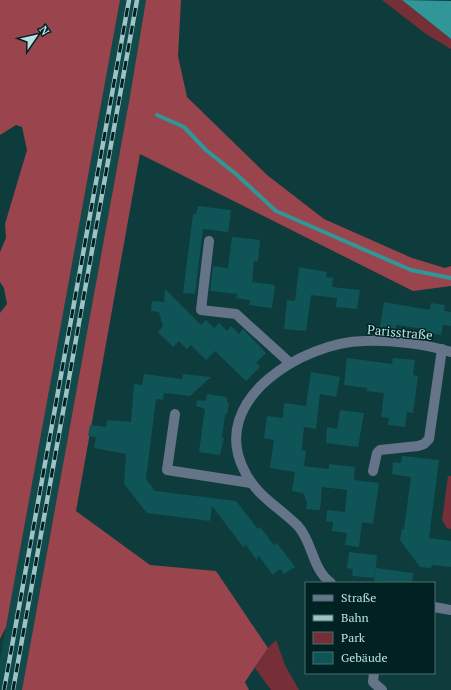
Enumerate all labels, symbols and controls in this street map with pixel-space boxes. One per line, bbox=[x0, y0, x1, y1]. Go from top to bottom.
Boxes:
north arrow bbox=[16, 16, 56, 56]
text: N bbox=[36, 23, 53, 38]
street label: Parisstraße bbox=[366, 320, 434, 344]
legend bbox=[305, 582, 435, 674]
text: Straße bbox=[341, 590, 376, 605]
text: Bahn bbox=[341, 610, 369, 625]
text: Park bbox=[341, 630, 366, 645]
text: Gebäude bbox=[341, 650, 387, 665]

